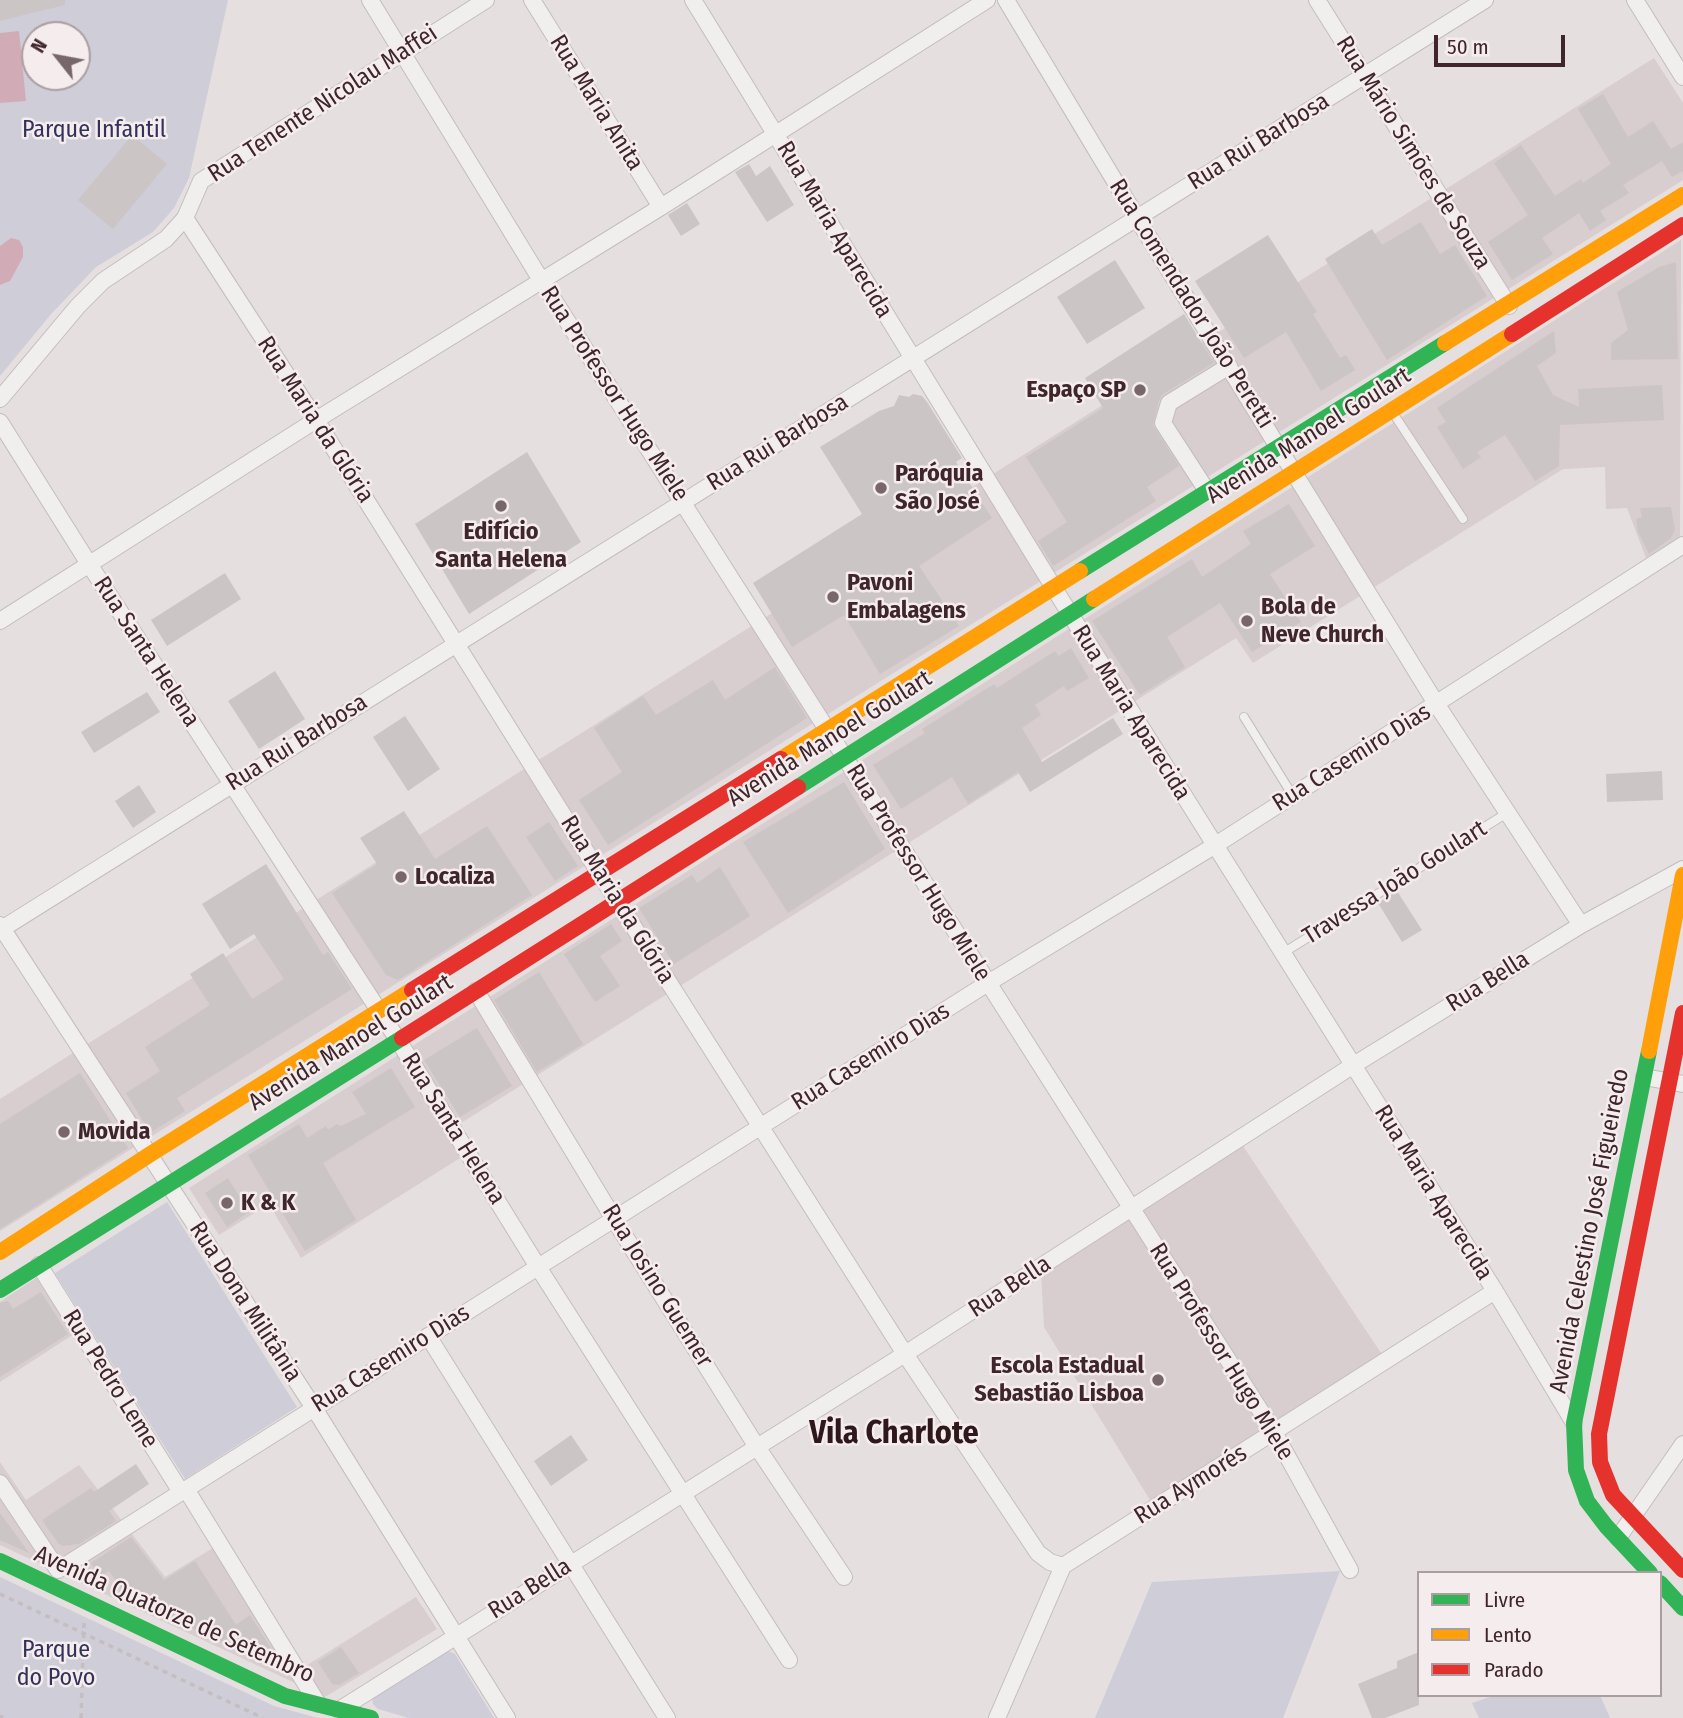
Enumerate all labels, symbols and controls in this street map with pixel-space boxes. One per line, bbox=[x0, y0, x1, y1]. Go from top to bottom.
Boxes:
street label: Rua Tenente Nicolau Maffei bbox=[203, 19, 443, 189]
north arrow bbox=[21, 21, 91, 91]
scale bar bbox=[1438, 21, 1569, 65]
street label: Rua Maria Anita bbox=[543, 30, 649, 176]
street label: Rua Mário Simões de Souza bbox=[1329, 31, 1497, 275]
text: 50 m bbox=[1447, 34, 1489, 60]
text: N bbox=[26, 35, 52, 57]
street label: Rua Rui Barbosa bbox=[1183, 87, 1335, 197]
park label: Parque Infantil bbox=[22, 116, 166, 144]
street label: Rua Maria Aparecida bbox=[770, 136, 898, 324]
street label: Rua Comendador João Peretti bbox=[1102, 174, 1280, 434]
street label: Rua Professor Hugo Miele bbox=[534, 281, 694, 507]
street label: Rua Maria da Glória bbox=[250, 331, 380, 509]
street label: Avenida Manoel Goulart bbox=[1202, 362, 1416, 510]
place label: Espaço SP bbox=[1026, 376, 1126, 404]
marker: Espaço SP bbox=[1132, 382, 1148, 398]
street label: Rua Rui Barbosa bbox=[702, 388, 854, 498]
place label: Paróquia São José bbox=[895, 460, 983, 516]
marker: Paróquia São José bbox=[873, 480, 889, 496]
marker: Edifício Santa Helena bbox=[493, 498, 509, 514]
place label: Edifício Santa Helena bbox=[435, 518, 567, 574]
place label: Pavoni Embalagens bbox=[847, 569, 966, 625]
street label: Rua Santa Helena bbox=[87, 571, 205, 733]
marker: Pavoni Embalagens bbox=[825, 589, 841, 605]
place label: Bola de Neve Church bbox=[1261, 593, 1384, 649]
marker: Bola de Neve Church bbox=[1239, 613, 1255, 629]
street label: Rua Maria Aparecida bbox=[1065, 620, 1197, 806]
street label: Avenida Manoel Goulart bbox=[723, 665, 937, 813]
street label: Rua Rui Barbosa bbox=[221, 688, 373, 798]
street label: Rua Casemiro Dias bbox=[1268, 698, 1436, 818]
street label: Rua Professor Hugo Miele bbox=[839, 759, 997, 987]
street label: Rua Maria da Glória bbox=[554, 811, 680, 989]
street label: Travessa João Goulart bbox=[1298, 815, 1492, 951]
place label: Localiza bbox=[415, 863, 495, 891]
marker: Localiza bbox=[393, 869, 409, 885]
street label: Rua Bella bbox=[1441, 945, 1535, 1019]
street label: Avenida Manoel Goulart bbox=[244, 969, 458, 1117]
street label: Rua Casemiro Dias bbox=[787, 997, 955, 1117]
street label: Rua Santa Helena bbox=[395, 1048, 511, 1210]
street label: Avenida Celestino José Figueiredo bbox=[1544, 1066, 1636, 1396]
street label: Rua Maria Aparecida bbox=[1367, 1100, 1499, 1286]
place label: Movida bbox=[78, 1118, 150, 1146]
marker: Movida bbox=[56, 1124, 72, 1140]
place label: K & K bbox=[241, 1189, 295, 1217]
marker: K & K bbox=[219, 1195, 235, 1211]
street label: Rua Josino Guemer bbox=[595, 1199, 719, 1373]
street label: Rua Dona Militânia bbox=[183, 1217, 307, 1387]
street label: Rua Professor Hugo Miele bbox=[1142, 1238, 1300, 1466]
street label: Rua Bella bbox=[963, 1250, 1057, 1324]
street label: Rua Casemiro Dias bbox=[307, 1299, 475, 1419]
street label: Rua Pedro Leme bbox=[56, 1304, 164, 1454]
place label: Escola Estadual Sebastião Lisboa bbox=[974, 1352, 1144, 1408]
marker: Escola Estadual Sebastião Lisboa bbox=[1150, 1372, 1166, 1388]
district label: Vila Charlote bbox=[809, 1415, 979, 1453]
street label: Rua Aymorés bbox=[1129, 1439, 1253, 1531]
street label: Avenida Quatorze de Setembro bbox=[30, 1540, 318, 1690]
street label: Rua Bella bbox=[483, 1552, 577, 1626]
legend bbox=[1417, 1571, 1662, 1697]
text: Livre bbox=[1484, 1587, 1525, 1613]
text: Lento bbox=[1484, 1622, 1532, 1648]
park label: Parque do Povo bbox=[17, 1636, 95, 1692]
text: Parado bbox=[1484, 1657, 1543, 1683]

